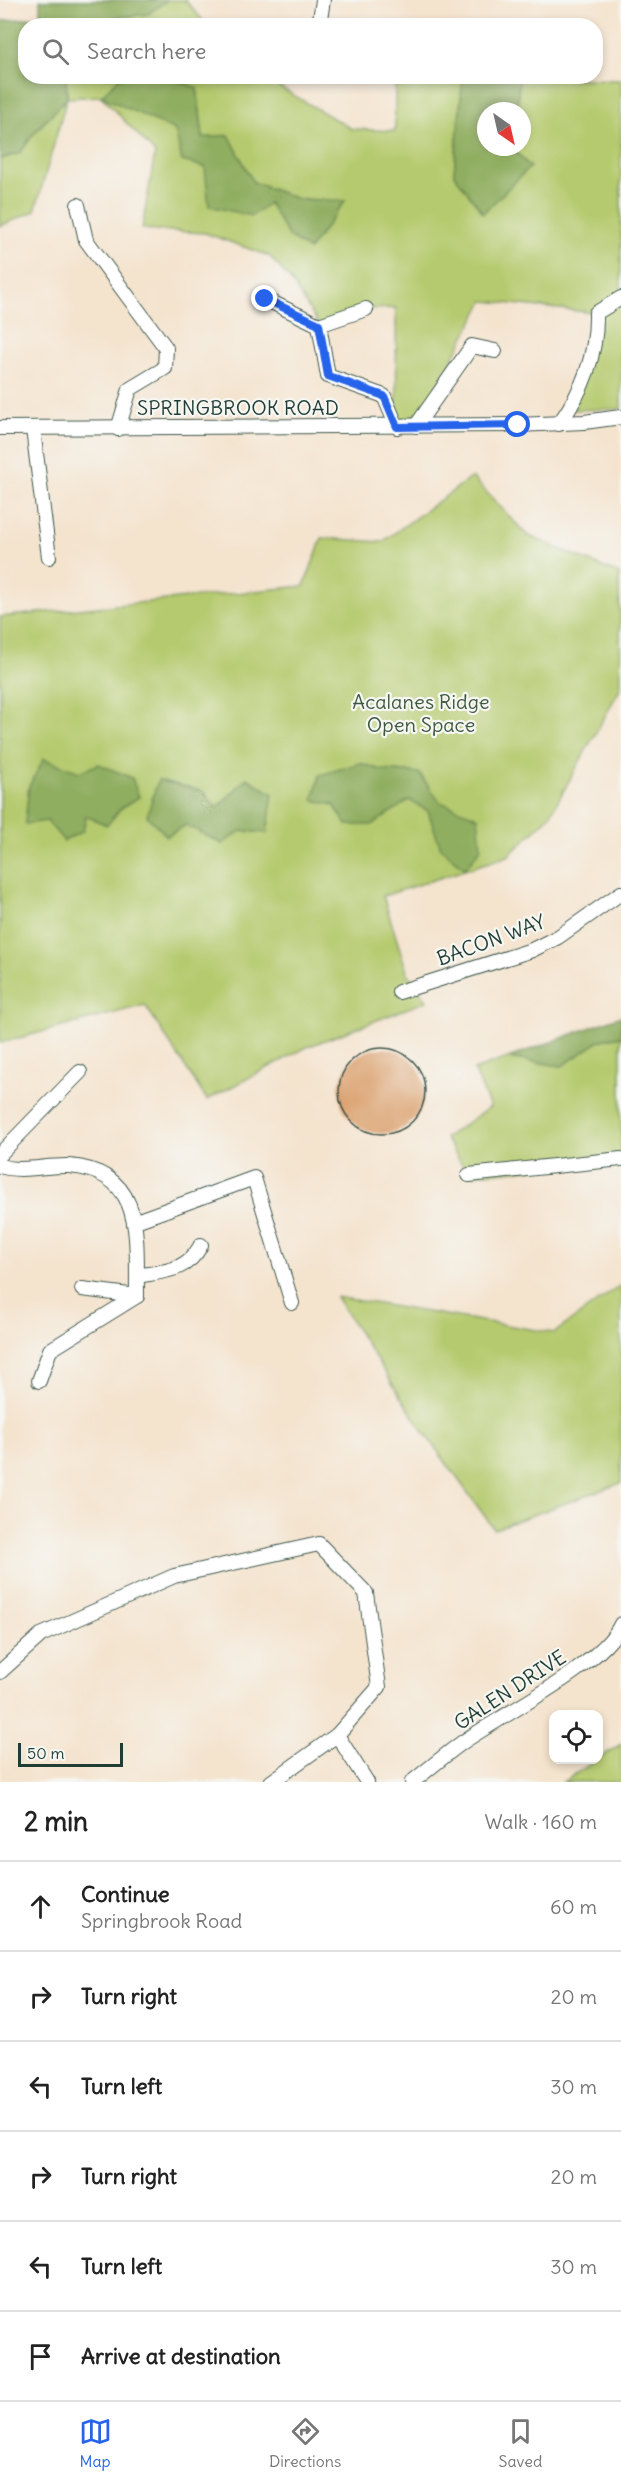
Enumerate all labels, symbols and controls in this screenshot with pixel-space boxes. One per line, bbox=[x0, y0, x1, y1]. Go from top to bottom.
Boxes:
search box bbox=[18, 18, 603, 84]
icon: search bbox=[39, 35, 72, 68]
text: Search here bbox=[87, 37, 206, 65]
north arrow bbox=[477, 102, 531, 156]
route end bbox=[251, 285, 277, 311]
street label: SPRINGBROOK ROAD bbox=[137, 395, 339, 420]
route start bbox=[504, 411, 530, 437]
park label: Acalanes Ridge Open Space bbox=[352, 689, 490, 737]
street label: BACON WAY bbox=[433, 908, 548, 971]
street label: GALEN DRIVE bbox=[449, 1644, 570, 1735]
map controls bbox=[549, 1710, 603, 1764]
button: locate bbox=[549, 1710, 603, 1764]
scale bar bbox=[18, 1740, 123, 1768]
text: 50 m bbox=[27, 1743, 65, 1763]
text: 2 min bbox=[24, 1805, 88, 1838]
text: Walk · 160 m bbox=[484, 1809, 597, 1834]
text: Continue bbox=[81, 1880, 170, 1908]
icon: ahead bbox=[24, 1890, 57, 1923]
text: 60 m bbox=[550, 1894, 597, 1919]
text: Springbrook Road bbox=[81, 1908, 242, 1933]
icon: right bbox=[24, 1980, 57, 2013]
text: Turn right bbox=[81, 1982, 177, 2010]
text: 20 m bbox=[551, 1984, 597, 2009]
icon: left bbox=[24, 2070, 57, 2103]
text: Turn left bbox=[81, 2072, 162, 2100]
text: 30 m bbox=[550, 2074, 597, 2099]
icon: right bbox=[24, 2160, 57, 2193]
text: Turn right bbox=[81, 2162, 177, 2190]
text: 20 m bbox=[551, 2164, 597, 2189]
icon: left bbox=[24, 2250, 57, 2283]
text: Turn left bbox=[81, 2252, 162, 2280]
text: 30 m bbox=[550, 2254, 597, 2279]
icon: arrive bbox=[24, 2340, 57, 2373]
text: Arrive at destination bbox=[81, 2342, 281, 2370]
tab: Map bbox=[79, 2415, 112, 2471]
tab: Directions bbox=[269, 2415, 341, 2471]
tab: Saved bbox=[499, 2415, 542, 2471]

